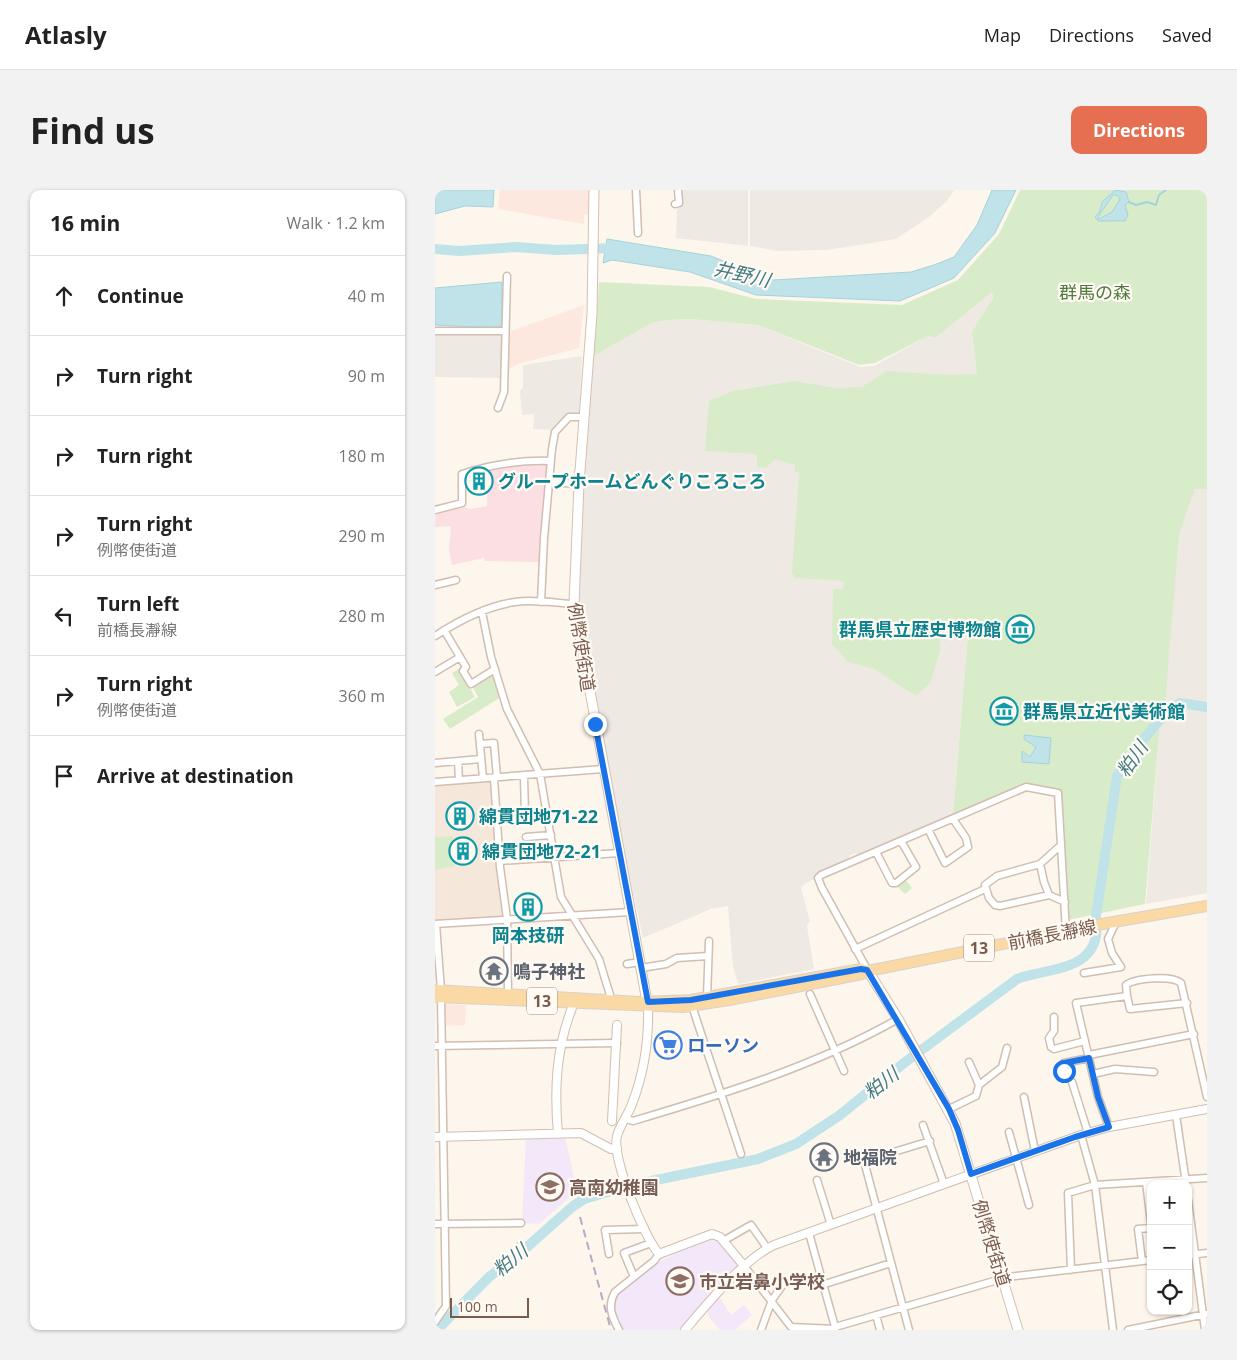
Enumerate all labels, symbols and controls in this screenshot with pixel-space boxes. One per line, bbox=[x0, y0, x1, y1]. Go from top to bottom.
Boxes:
text: Atlasly bbox=[25, 18, 107, 51]
text: Map bbox=[984, 23, 1021, 47]
text: Directions bbox=[1049, 23, 1134, 47]
text: Saved bbox=[1162, 23, 1212, 47]
button: Directions bbox=[1071, 106, 1207, 154]
text: Find us bbox=[30, 107, 155, 154]
text: 16 min bbox=[50, 209, 120, 237]
text: Walk · 1.2 km bbox=[287, 212, 385, 234]
water label: 井野川 bbox=[711, 255, 775, 294]
park label: 群馬の森 bbox=[1059, 280, 1131, 304]
icon: ahead bbox=[50, 282, 78, 310]
text: Continue bbox=[97, 283, 184, 309]
text: 40 m bbox=[348, 285, 385, 307]
icon: right bbox=[50, 362, 78, 390]
text: Turn right bbox=[97, 363, 192, 389]
text: 90 m bbox=[348, 365, 385, 387]
icon: right bbox=[50, 442, 78, 470]
text: Turn right bbox=[97, 443, 192, 469]
text: 180 m bbox=[339, 445, 385, 467]
building icon: グループホームどんぐりころころ bbox=[464, 466, 494, 496]
place label: グループホームどんぐりころころ bbox=[498, 469, 766, 493]
text: Turn right bbox=[97, 511, 192, 537]
icon: right bbox=[50, 522, 78, 550]
text: 290 m bbox=[339, 525, 385, 547]
text: 例幣使街道 bbox=[97, 539, 177, 561]
text: Turn left bbox=[97, 591, 179, 617]
street label: 例幣使街道 bbox=[563, 601, 601, 693]
icon: left bbox=[50, 602, 78, 630]
text: 280 m bbox=[339, 605, 385, 627]
museum icon: 群馬県立歴史博物館 bbox=[1005, 614, 1035, 644]
place label: 群馬県立歴史博物館 bbox=[839, 617, 1001, 641]
text: 前橋長瀞線 bbox=[97, 619, 177, 641]
text: Turn right bbox=[97, 671, 192, 697]
icon: right bbox=[50, 682, 78, 710]
text: 360 m bbox=[339, 685, 385, 707]
museum icon: 群馬県立近代美術館 bbox=[989, 696, 1019, 726]
text: 例幣使街道 bbox=[97, 699, 177, 721]
place label: 群馬県立近代美術館 bbox=[1023, 699, 1185, 723]
route end bbox=[584, 713, 607, 736]
water label: 粕川 bbox=[1110, 734, 1155, 782]
icon: arrive bbox=[50, 762, 78, 790]
text: Arrive at destination bbox=[97, 763, 294, 789]
building icon: 綿貫団地71-22 bbox=[445, 801, 475, 831]
place label: 綿貫団地71-22 bbox=[479, 804, 598, 828]
building icon: 綿貫団地72-21 bbox=[448, 836, 478, 866]
place label: 綿貫団地72-21 bbox=[482, 839, 601, 863]
building icon: 岡本技研 bbox=[513, 892, 543, 922]
street label: 前橋長瀞線 bbox=[1006, 914, 1098, 954]
place label: 岡本技研 bbox=[492, 923, 564, 947]
road number: 13 bbox=[964, 934, 994, 961]
temple icon: 鳴子神社 bbox=[479, 956, 509, 986]
place label: 鳴子神社 bbox=[513, 959, 585, 983]
road number: 13 bbox=[527, 988, 557, 1014]
supermarket icon: ローソン bbox=[653, 1030, 683, 1060]
place label: ローソン bbox=[687, 1033, 759, 1057]
water label: 粕川 bbox=[858, 1060, 906, 1105]
route start bbox=[1053, 1060, 1076, 1083]
temple icon: 地福院 bbox=[809, 1142, 839, 1172]
place label: 地福院 bbox=[843, 1145, 897, 1169]
school or university icon: 高南幼稚園 bbox=[535, 1172, 565, 1202]
place label: 高南幼稚園 bbox=[569, 1175, 659, 1199]
map controls bbox=[1147, 1180, 1192, 1315]
button: + bbox=[1147, 1180, 1192, 1225]
street label: 例幣使街道 bbox=[967, 1196, 1017, 1290]
button: − bbox=[1147, 1225, 1192, 1270]
water label: 粕川 bbox=[487, 1237, 534, 1282]
school or university icon: 市立岩鼻小学校 bbox=[665, 1266, 695, 1296]
place label: 市立岩鼻小学校 bbox=[699, 1269, 825, 1293]
button: locate bbox=[1147, 1270, 1192, 1315]
scale bar bbox=[450, 1295, 529, 1318]
text: 100 m bbox=[457, 1297, 498, 1316]

